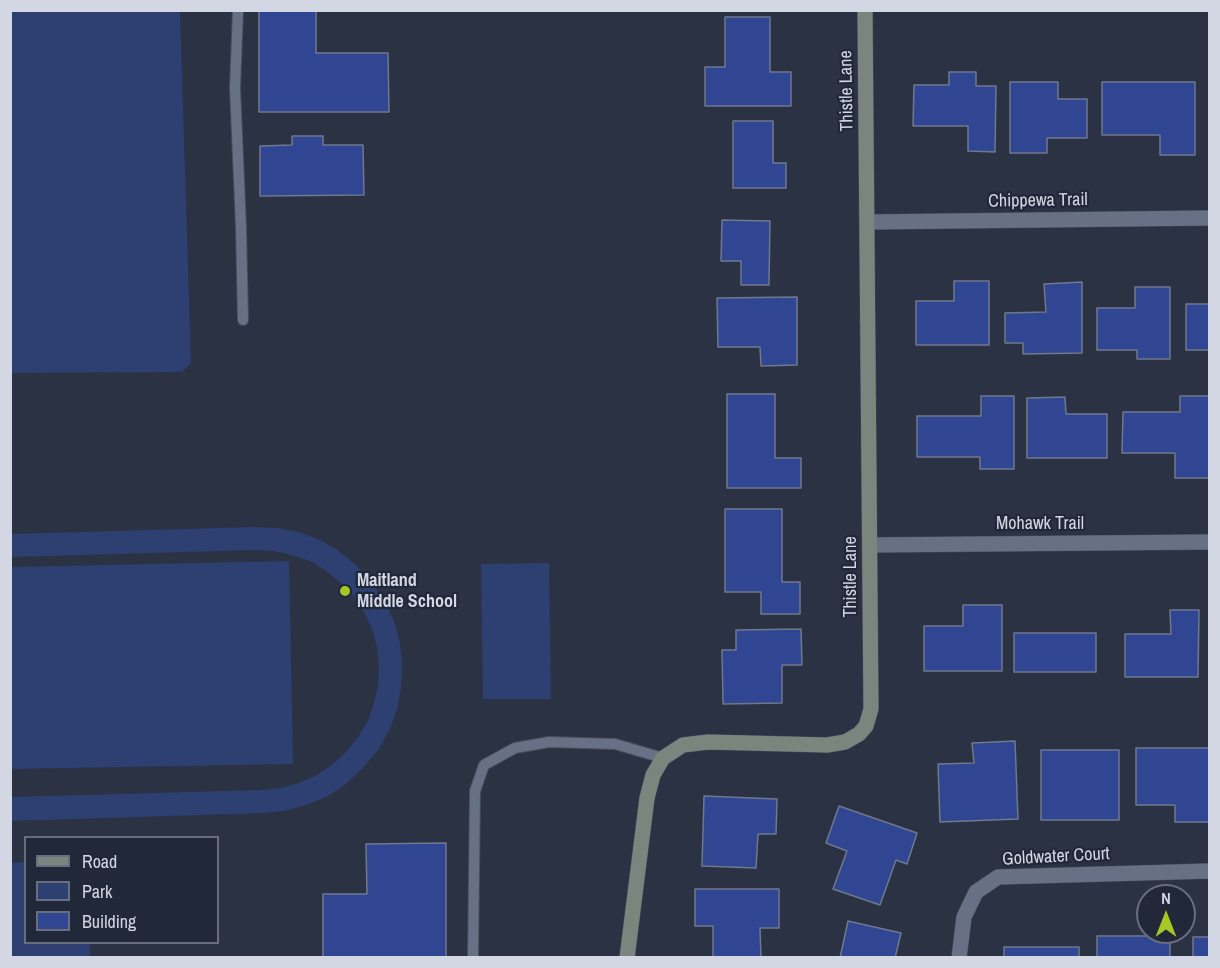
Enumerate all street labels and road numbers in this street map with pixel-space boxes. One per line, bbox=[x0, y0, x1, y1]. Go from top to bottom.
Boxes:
street label: Thistle Lane bbox=[835, 50, 859, 132]
street label: Chippewa Trail bbox=[988, 189, 1088, 213]
street label: Mohawk Trail bbox=[996, 513, 1084, 535]
street label: Thistle Lane bbox=[840, 536, 862, 618]
street label: Goldwater Court bbox=[1002, 843, 1110, 871]

